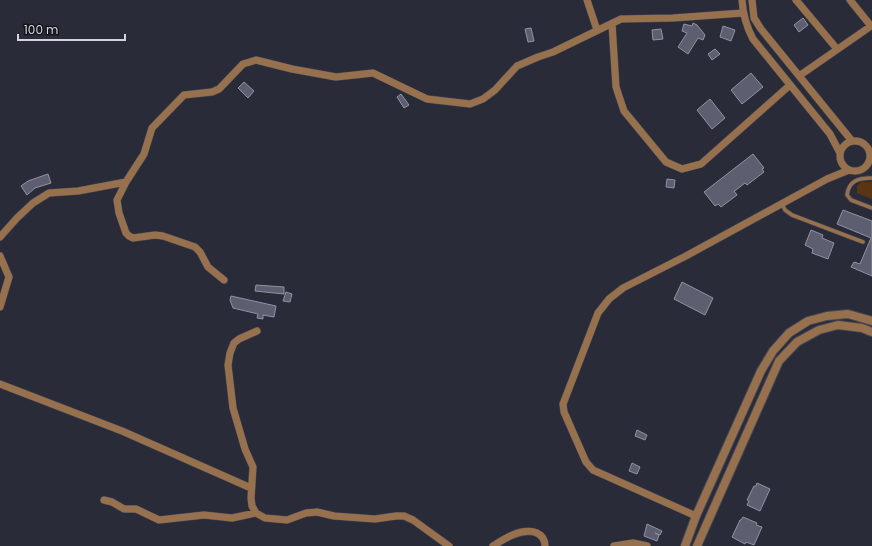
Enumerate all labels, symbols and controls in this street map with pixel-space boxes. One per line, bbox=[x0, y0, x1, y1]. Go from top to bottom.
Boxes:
scale bar bbox=[18, 16, 125, 42]
text: 100 m bbox=[24, 21, 58, 38]

